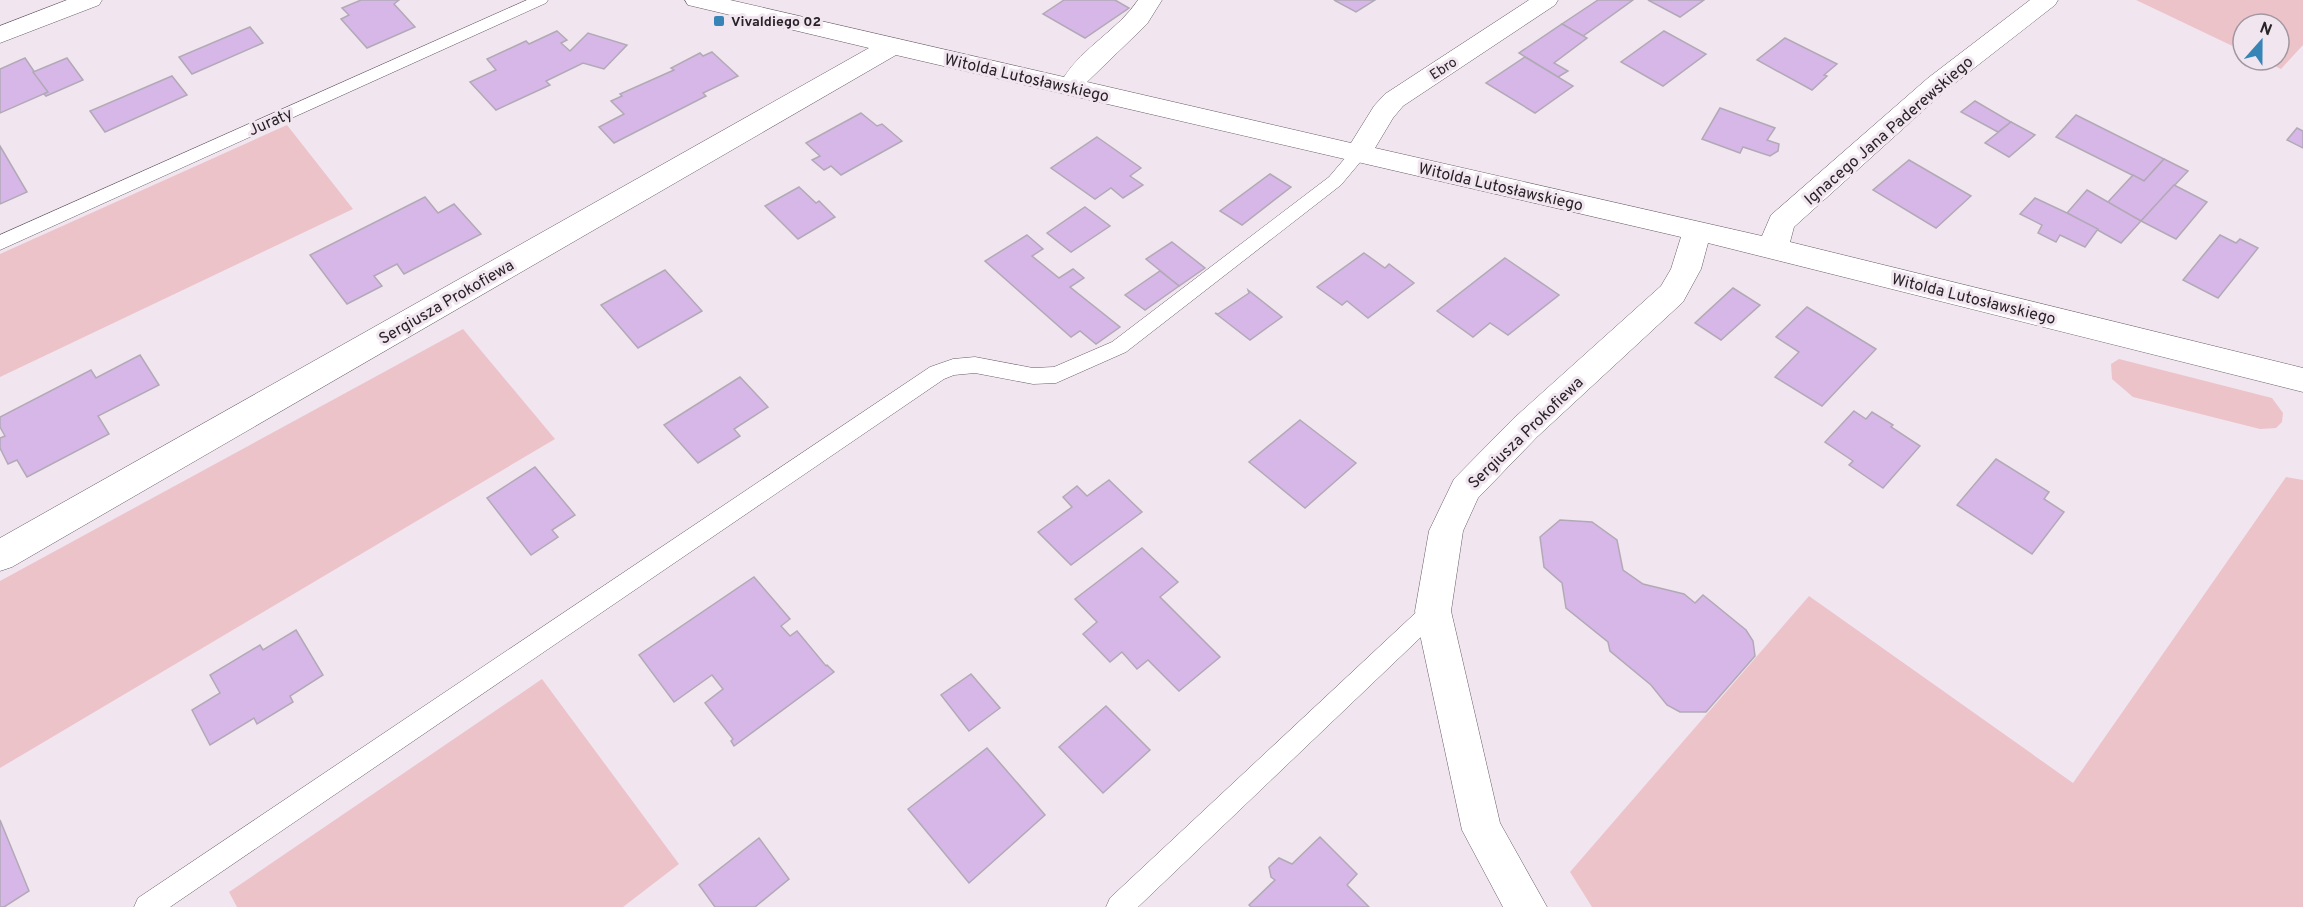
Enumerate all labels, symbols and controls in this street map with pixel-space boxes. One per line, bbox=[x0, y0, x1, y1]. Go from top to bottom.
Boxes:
north arrow bbox=[2231, 12, 2291, 72]
marker: Vivaldiego 02 bbox=[712, 14, 726, 28]
place label: Vivaldiego 02 bbox=[731, 14, 821, 31]
text: N bbox=[2257, 18, 2275, 41]
street label: Witolda Lutosławskiego bbox=[942, 50, 1111, 108]
street label: Ignacego Jana Paderewskiego bbox=[1801, 53, 1978, 210]
street label: Ebro bbox=[1427, 54, 1461, 84]
street label: Juraty bbox=[246, 104, 296, 141]
street label: Witolda Lutosławskiego bbox=[1416, 159, 1585, 217]
street label: Sergiusza Prokofiewa bbox=[376, 256, 518, 350]
street label: Witolda Lutosławskiego bbox=[1889, 270, 2058, 330]
street label: Sergiusza Prokofiewa bbox=[1465, 373, 1588, 494]

